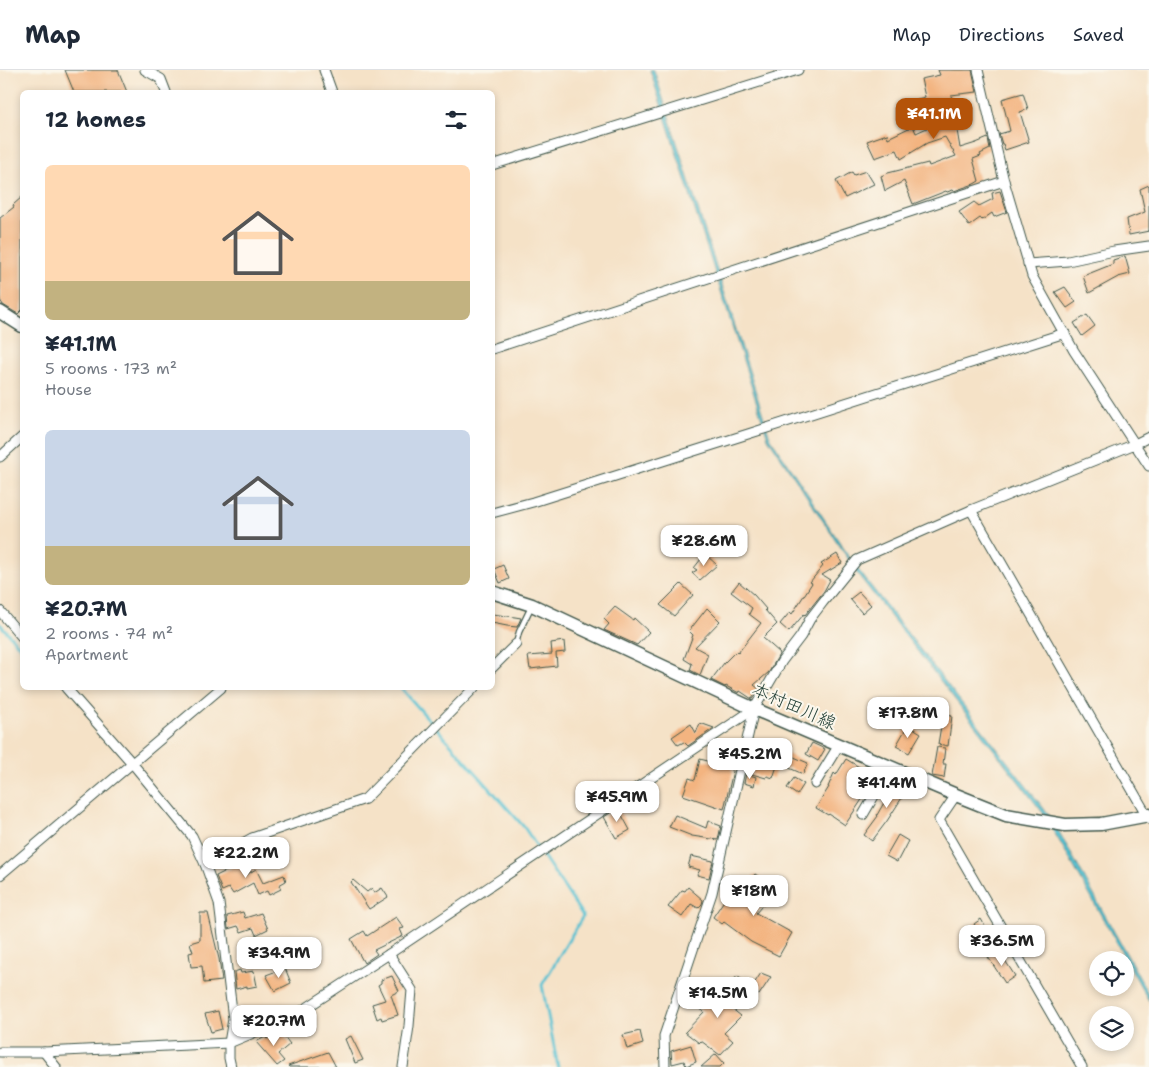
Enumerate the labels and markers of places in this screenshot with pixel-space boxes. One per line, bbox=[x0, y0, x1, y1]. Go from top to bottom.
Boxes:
pin: ¥41.1M bbox=[893, 98, 975, 140]
pin: ¥28.6M bbox=[663, 524, 745, 567]
pin: ¥17.8M bbox=[867, 696, 949, 739]
pin: ¥45.2M bbox=[709, 738, 791, 780]
pin: ¥41.4M bbox=[846, 766, 928, 809]
pin: ¥45.9M bbox=[576, 780, 658, 823]
pin: ¥22.2M bbox=[205, 836, 287, 879]
pin: ¥18M bbox=[724, 874, 784, 917]
pin: ¥36.5M bbox=[961, 924, 1043, 967]
pin: ¥34.9M bbox=[238, 936, 320, 979]
pin: ¥14.5M bbox=[677, 976, 759, 1019]
pin: ¥20.7M bbox=[233, 1004, 315, 1047]

